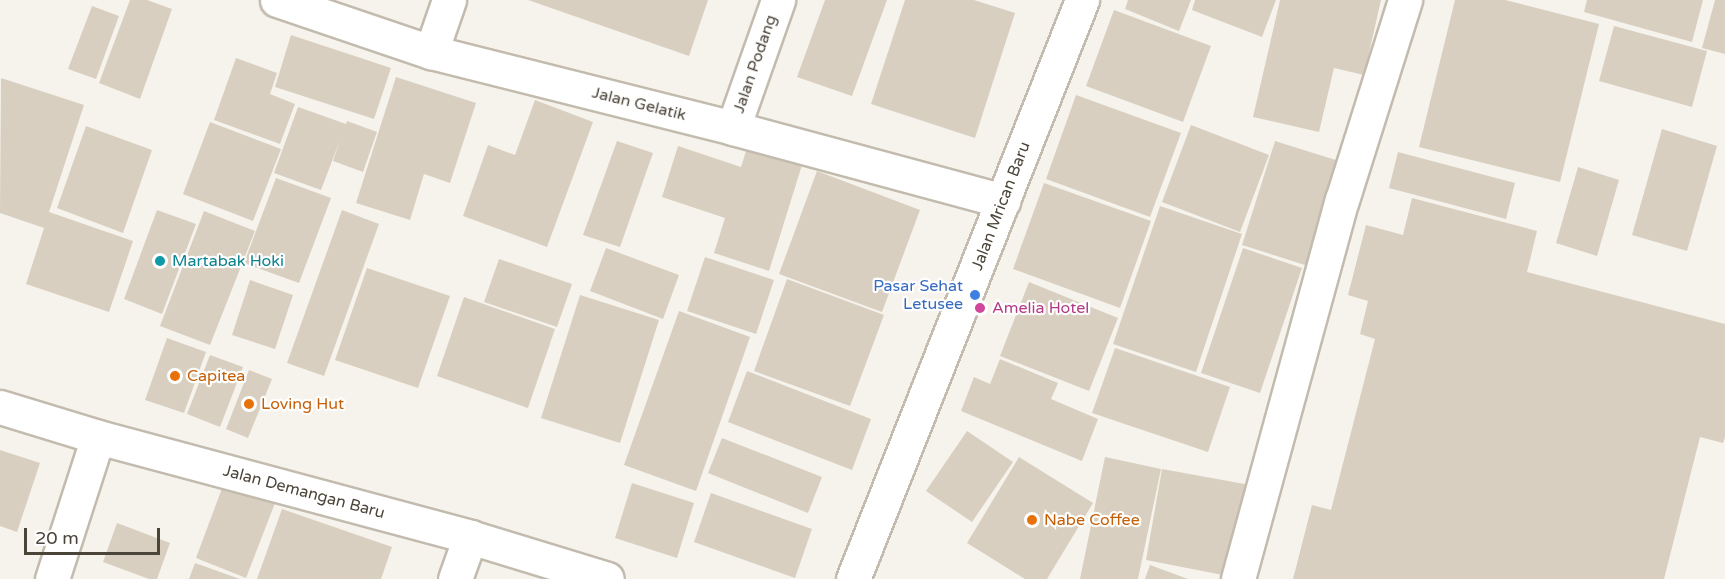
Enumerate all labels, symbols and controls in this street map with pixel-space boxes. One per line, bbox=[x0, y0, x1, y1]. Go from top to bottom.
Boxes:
street label: Jalan Podang bbox=[729, 12, 781, 116]
street label: Jalan Gelatik bbox=[590, 83, 688, 125]
street label: Jalan Mrican Baru bbox=[968, 139, 1034, 273]
place label: Martabak Hoki bbox=[172, 251, 284, 271]
marker: Martabak Hoki bbox=[153, 254, 167, 268]
place label: Pasar Sehat Letusee bbox=[873, 276, 963, 314]
marker: Pasar Sehat Letusee bbox=[968, 288, 982, 302]
place label: Amelia Hotel bbox=[992, 298, 1089, 318]
marker: Amelia Hotel bbox=[973, 301, 987, 315]
place label: Capitea bbox=[187, 366, 245, 386]
marker: Capitea bbox=[168, 369, 182, 383]
place label: Loving Hut bbox=[261, 394, 344, 414]
marker: Loving Hut bbox=[242, 397, 256, 411]
street label: Jalan Demangan Baru bbox=[221, 461, 387, 523]
place label: Nabe Coffee bbox=[1044, 510, 1140, 530]
marker: Nabe Coffee bbox=[1025, 513, 1039, 527]
scale bar bbox=[27, 516, 164, 554]
text: 20 m bbox=[35, 527, 79, 549]

